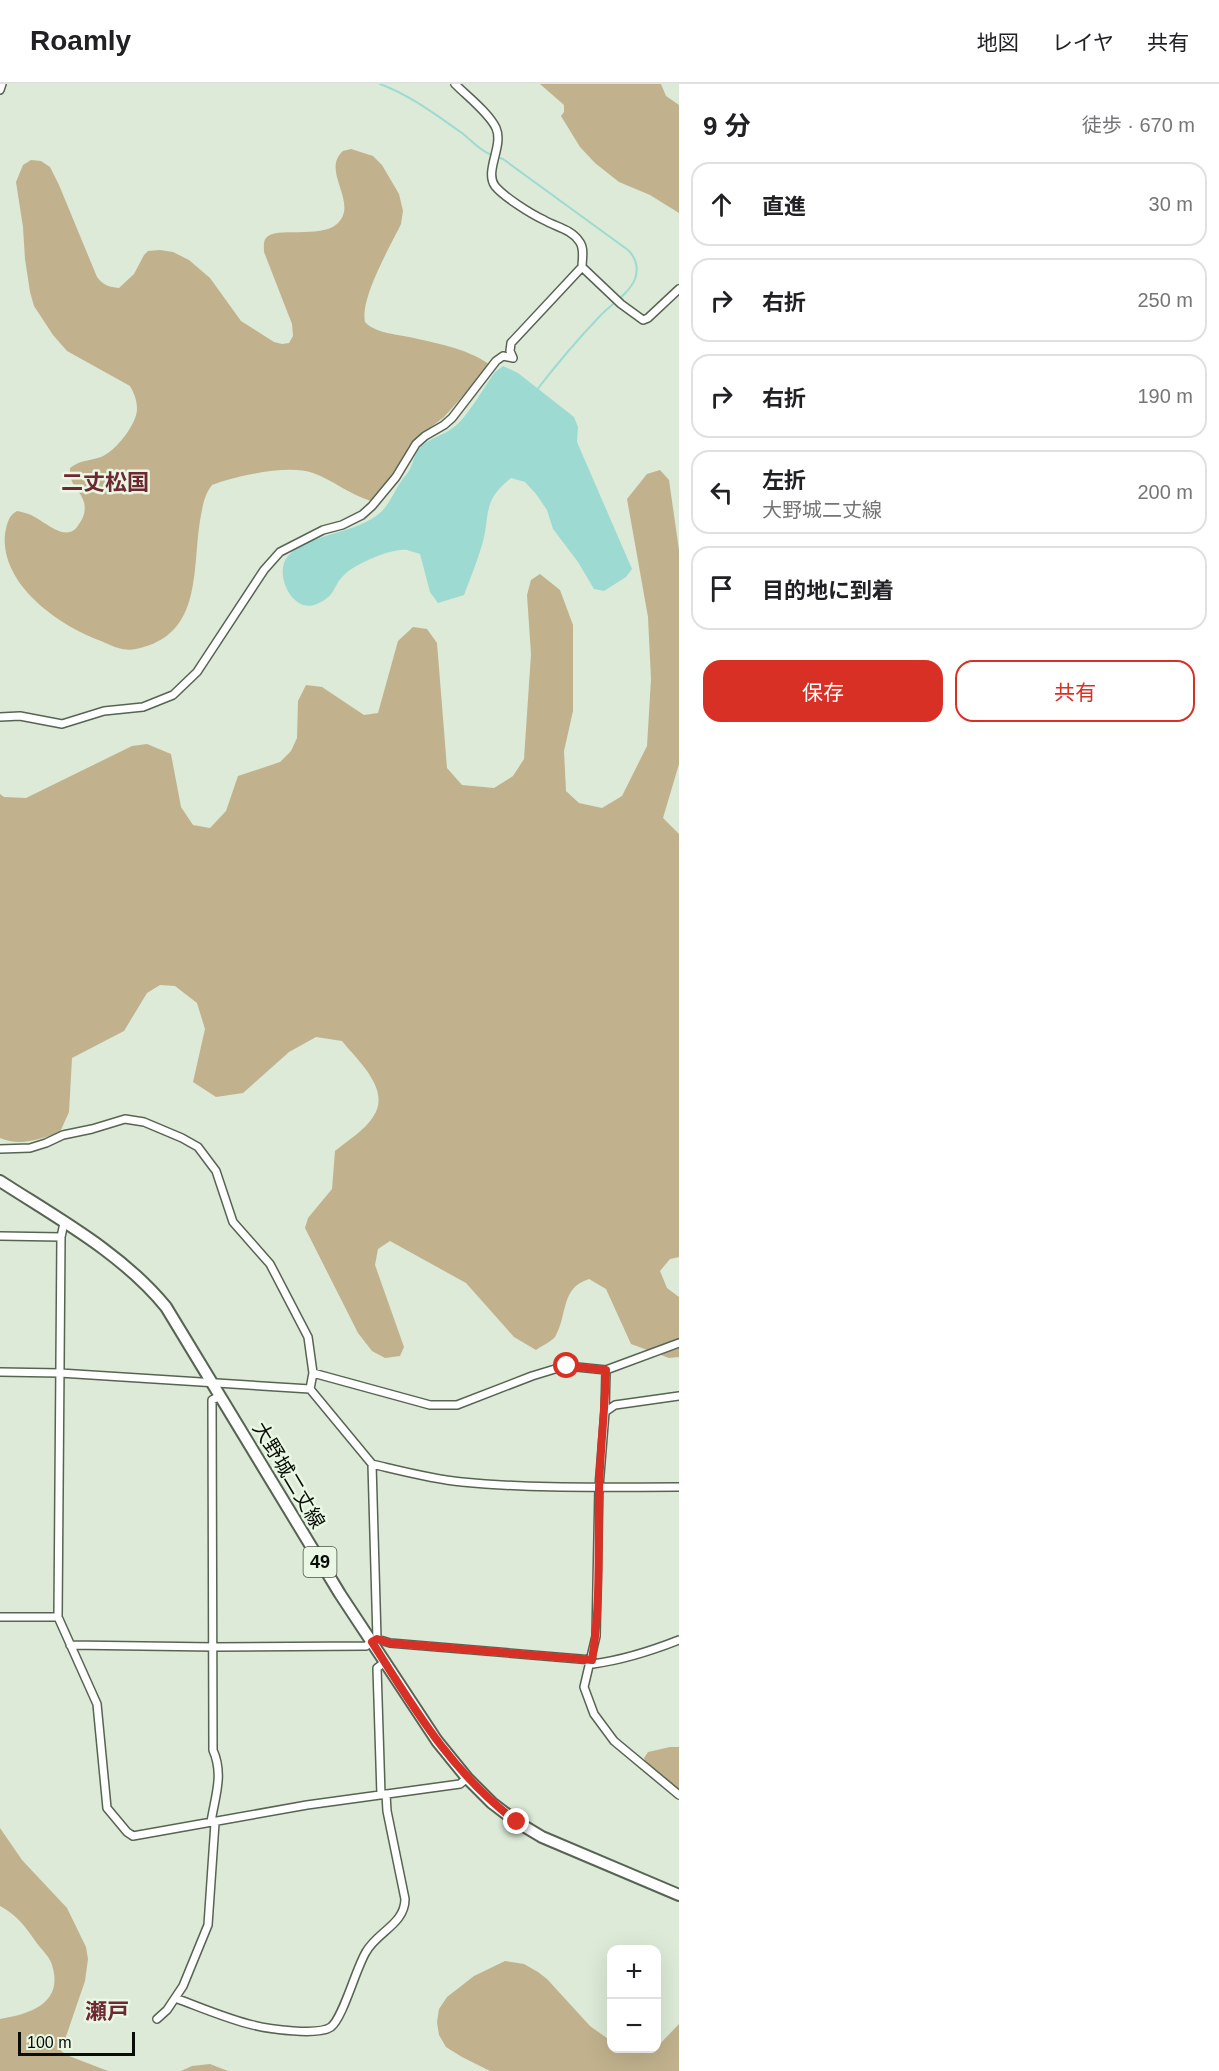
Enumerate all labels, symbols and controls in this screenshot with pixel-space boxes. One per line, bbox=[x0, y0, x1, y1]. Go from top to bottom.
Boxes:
text: Roamly bbox=[30, 25, 131, 56]
text: 地図 bbox=[977, 31, 1019, 54]
text: レイヤ bbox=[1052, 31, 1114, 54]
text: 共有 bbox=[1147, 31, 1189, 54]
text: 9 分 bbox=[703, 111, 751, 141]
text: 徒歩 · 670 m bbox=[1082, 114, 1195, 136]
icon: ahead bbox=[705, 188, 738, 221]
text: 30 m bbox=[1149, 193, 1193, 215]
text: 直進 bbox=[762, 194, 806, 219]
icon: right bbox=[705, 284, 738, 317]
text: 250 m bbox=[1137, 289, 1193, 311]
text: 右折 bbox=[762, 290, 806, 315]
icon: right bbox=[705, 380, 738, 413]
text: 190 m bbox=[1137, 385, 1193, 407]
text: 右折 bbox=[762, 386, 806, 411]
text: 左折 bbox=[762, 468, 806, 493]
district label: 二丈松国 bbox=[61, 470, 149, 495]
icon: left bbox=[705, 476, 738, 509]
text: 200 m bbox=[1137, 481, 1193, 503]
text: 大野城二丈線 bbox=[762, 499, 882, 521]
icon: arrive bbox=[705, 572, 738, 605]
text: 目的地に到着 bbox=[762, 578, 894, 603]
button: 保存 bbox=[703, 660, 943, 722]
button: 共有 bbox=[955, 660, 1195, 722]
route start bbox=[553, 1352, 579, 1378]
street label: 大野城二丈線 bbox=[249, 1418, 329, 1532]
road number: 49 bbox=[304, 1547, 336, 1577]
route end bbox=[503, 1808, 529, 1834]
map controls bbox=[607, 1945, 661, 2053]
button: + bbox=[607, 1945, 661, 1999]
district label: 瀬戸 bbox=[85, 1999, 129, 2024]
button: − bbox=[607, 1999, 661, 2053]
scale bar bbox=[18, 2029, 135, 2056]
text: 100 m bbox=[27, 2034, 71, 2051]

